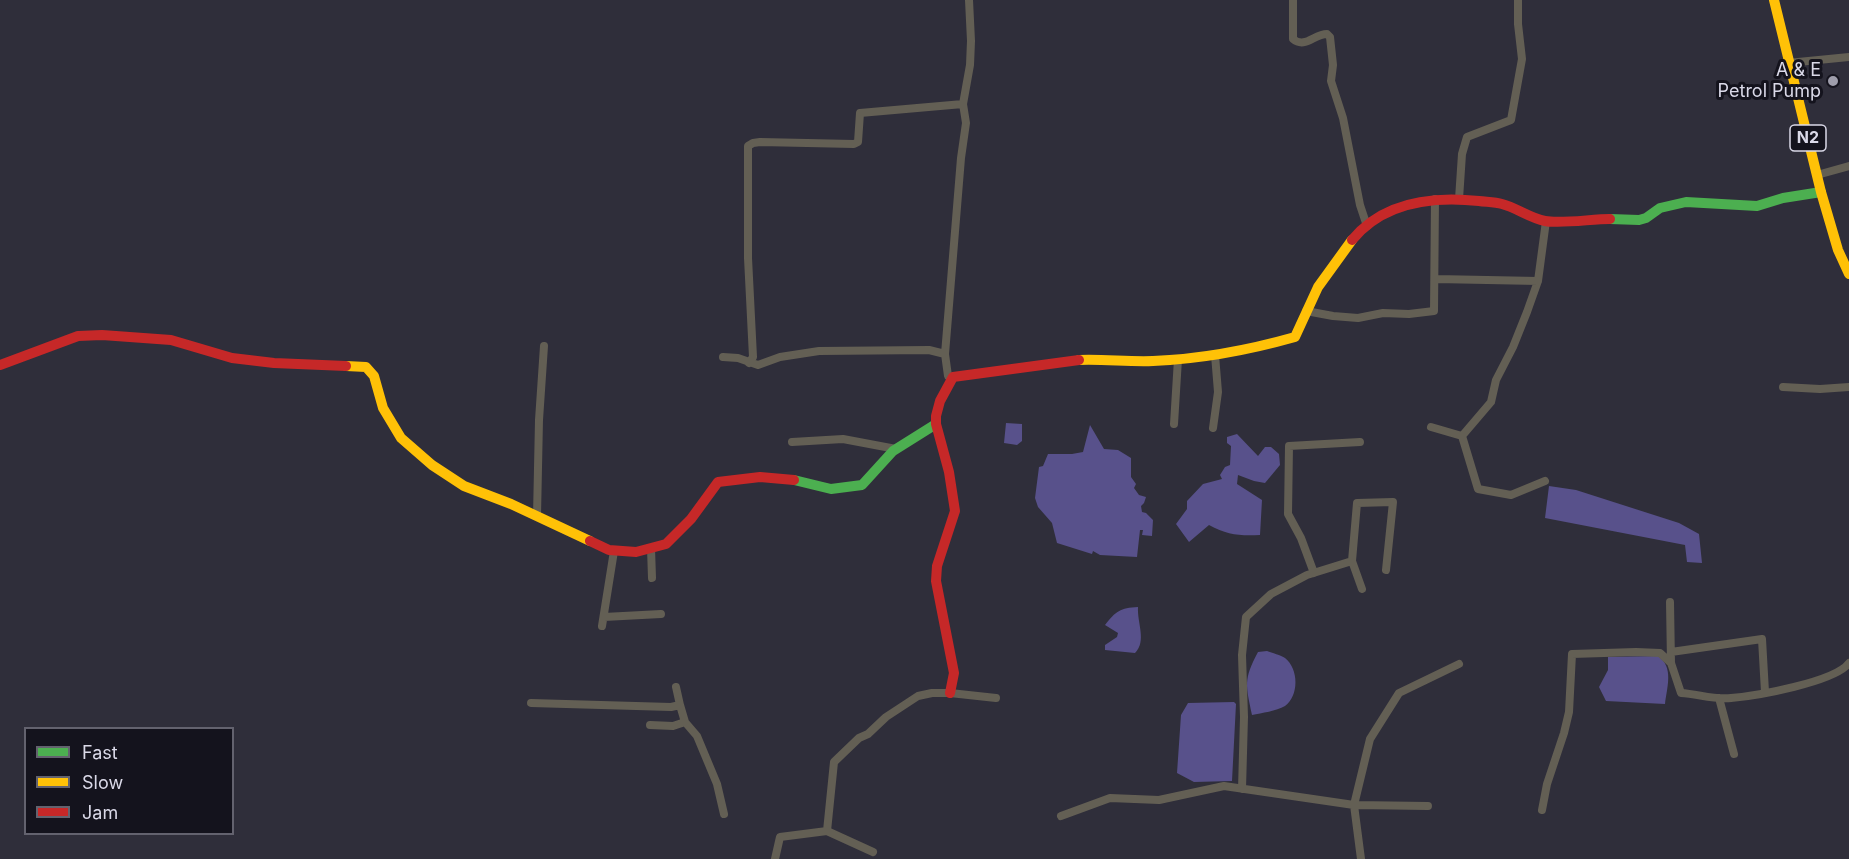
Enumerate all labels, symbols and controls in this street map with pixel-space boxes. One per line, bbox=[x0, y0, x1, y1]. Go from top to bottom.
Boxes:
place label: A & E Petrol Pump bbox=[1718, 60, 1821, 103]
marker: A & E Petrol Pump bbox=[1826, 74, 1840, 88]
road number: N2 bbox=[1790, 125, 1826, 151]
legend bbox=[24, 727, 234, 835]
text: Fast bbox=[82, 742, 118, 763]
text: Slow bbox=[82, 772, 123, 793]
text: Jam bbox=[82, 802, 118, 823]

